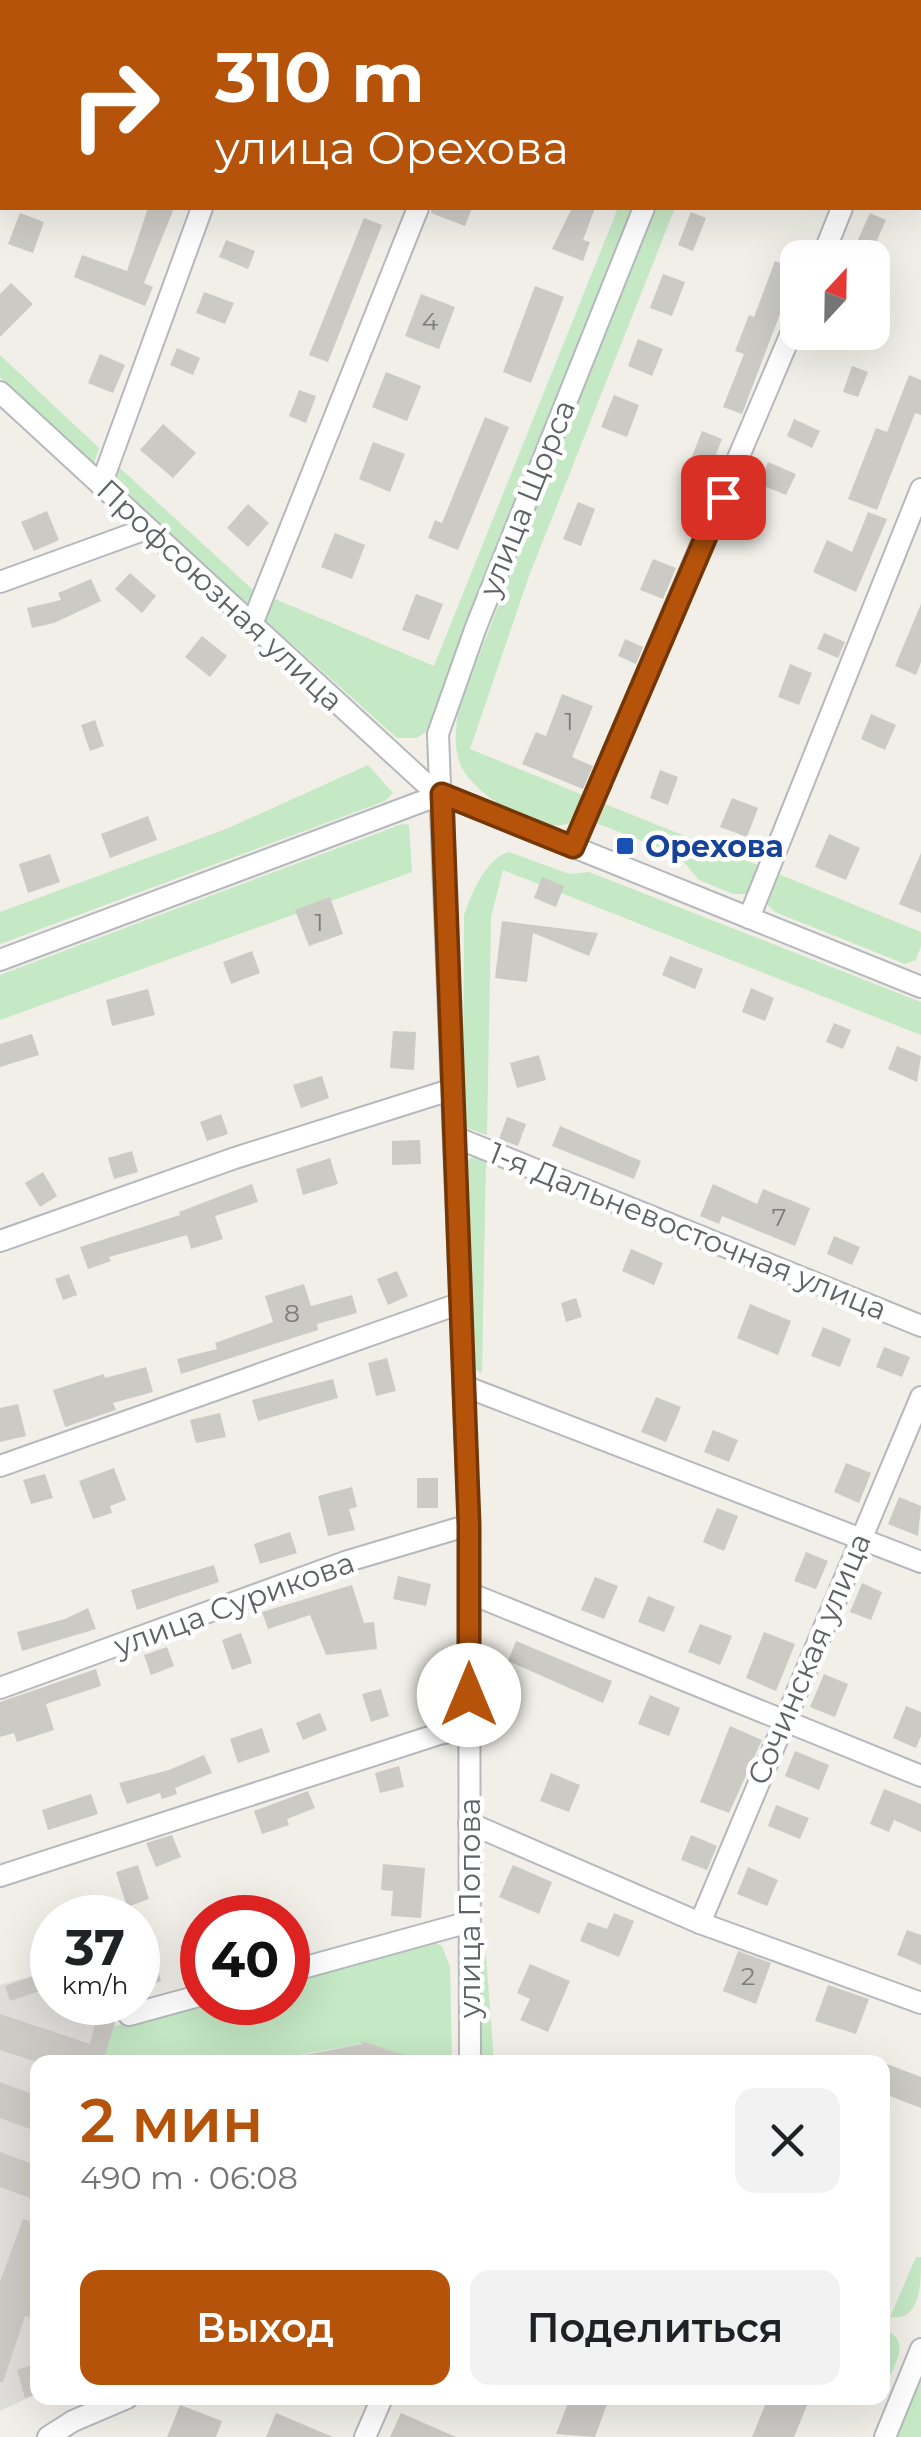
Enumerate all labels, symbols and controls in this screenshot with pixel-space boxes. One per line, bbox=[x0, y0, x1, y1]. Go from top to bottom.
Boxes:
text: 310 m bbox=[215, 34, 425, 120]
icon: right bbox=[50, 40, 180, 170]
text: улица Орехова bbox=[215, 120, 569, 175]
north arrow bbox=[780, 240, 890, 350]
map controls bbox=[780, 240, 890, 350]
house number: 4 bbox=[422, 306, 439, 336]
street label: улица Щорса bbox=[470, 394, 583, 603]
pin bbox=[681, 455, 766, 540]
icon: arrive bbox=[696, 470, 751, 525]
street label: Профсоюзная улица bbox=[89, 471, 351, 719]
house number: 1 bbox=[564, 706, 574, 736]
place label: Орехова bbox=[645, 828, 784, 865]
marker: Орехова bbox=[614, 835, 636, 857]
house number: 1 bbox=[314, 907, 324, 937]
street label: 1-я Дальневосточная улица bbox=[484, 1134, 892, 1328]
house number: 7 bbox=[772, 1202, 786, 1232]
house number: 8 bbox=[284, 1298, 300, 1328]
street label: Сочинская улица bbox=[739, 1528, 879, 1790]
street label: улица Сурикова bbox=[108, 1543, 359, 1665]
position arrow bbox=[417, 1643, 521, 1747]
street label: улица Попова bbox=[451, 1798, 488, 2019]
speed limit sign: 40 bbox=[180, 1895, 310, 2025]
text: 37 bbox=[65, 1917, 125, 1978]
house number: 2 bbox=[741, 1961, 755, 1991]
text: km/h bbox=[62, 1970, 128, 2000]
text: 2 мин bbox=[80, 2084, 263, 2157]
button: close bbox=[735, 2088, 840, 2193]
text: 490 m · 06:08 bbox=[80, 2158, 298, 2197]
button: Выход bbox=[80, 2270, 450, 2385]
button: Поделиться bbox=[470, 2270, 840, 2385]

